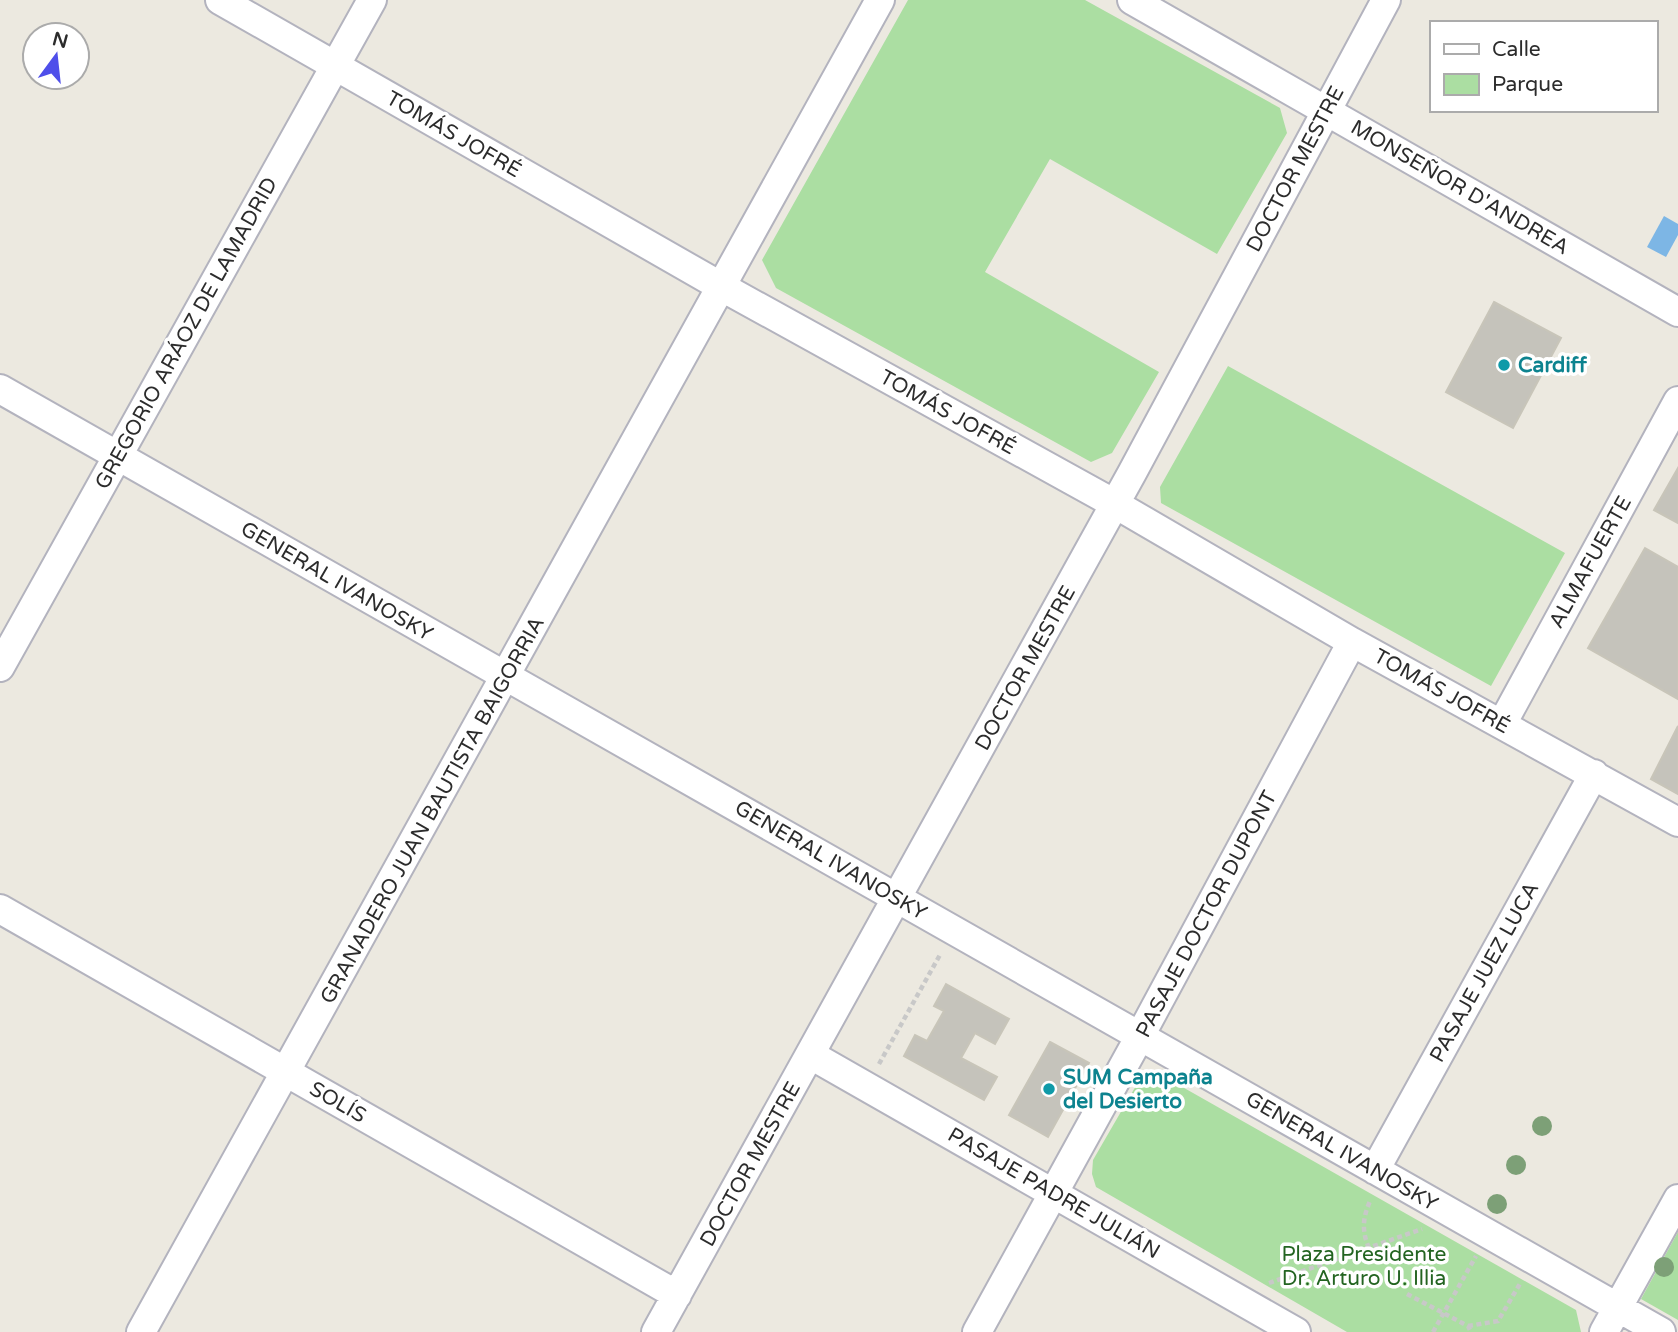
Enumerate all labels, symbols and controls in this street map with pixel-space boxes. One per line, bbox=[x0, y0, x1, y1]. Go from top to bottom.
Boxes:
north arrow bbox=[21, 21, 91, 91]
legend bbox=[1430, 21, 1657, 112]
text: N bbox=[50, 28, 70, 53]
text: Calle bbox=[1492, 37, 1541, 62]
text: Parque bbox=[1492, 72, 1563, 97]
street label: DOCTOR MESTRE bbox=[1241, 82, 1350, 256]
street label: TOMÁS JOFRÉ bbox=[382, 86, 526, 183]
street label: MONSEÑOR D'ANDREA bbox=[1346, 115, 1573, 260]
street label: GREGORIO ARÁOZ DE LAMADRID bbox=[90, 173, 283, 494]
place label: Cardiff bbox=[1518, 353, 1588, 378]
marker: Cardiff bbox=[1496, 357, 1512, 373]
street label: TOMÁS JOFRÉ bbox=[875, 365, 1020, 460]
street label: ALMAFUERTE bbox=[1544, 492, 1637, 633]
street label: GENERAL IVANOSKY bbox=[236, 516, 437, 647]
street label: DOCTOR MESTRE bbox=[970, 582, 1081, 755]
street label: GRANADERO JUAN BAUTISTA BAIGORRIA bbox=[315, 612, 550, 1008]
street label: TOMÁS JOFRÉ bbox=[1369, 644, 1514, 739]
street label: PASAJE DOCTOR DUPONT bbox=[1131, 786, 1282, 1042]
street label: GENERAL IVANOSKY bbox=[730, 795, 931, 926]
street label: PASAJE JUEZ LUCA bbox=[1425, 878, 1544, 1067]
place label: SUM Campaña del Desierto bbox=[1063, 1065, 1213, 1114]
street label: SOLÍS bbox=[305, 1076, 370, 1129]
street label: DOCTOR MESTRE bbox=[695, 1078, 806, 1251]
marker: SUM Campaña del Desierto bbox=[1041, 1081, 1057, 1097]
street label: GENERAL IVANOSKY bbox=[1241, 1086, 1442, 1217]
street label: PASAJE PADRE JULIÁN bbox=[943, 1122, 1164, 1264]
park label: Plaza Presidente Dr. Arturo U. Illia bbox=[1281, 1242, 1447, 1291]

